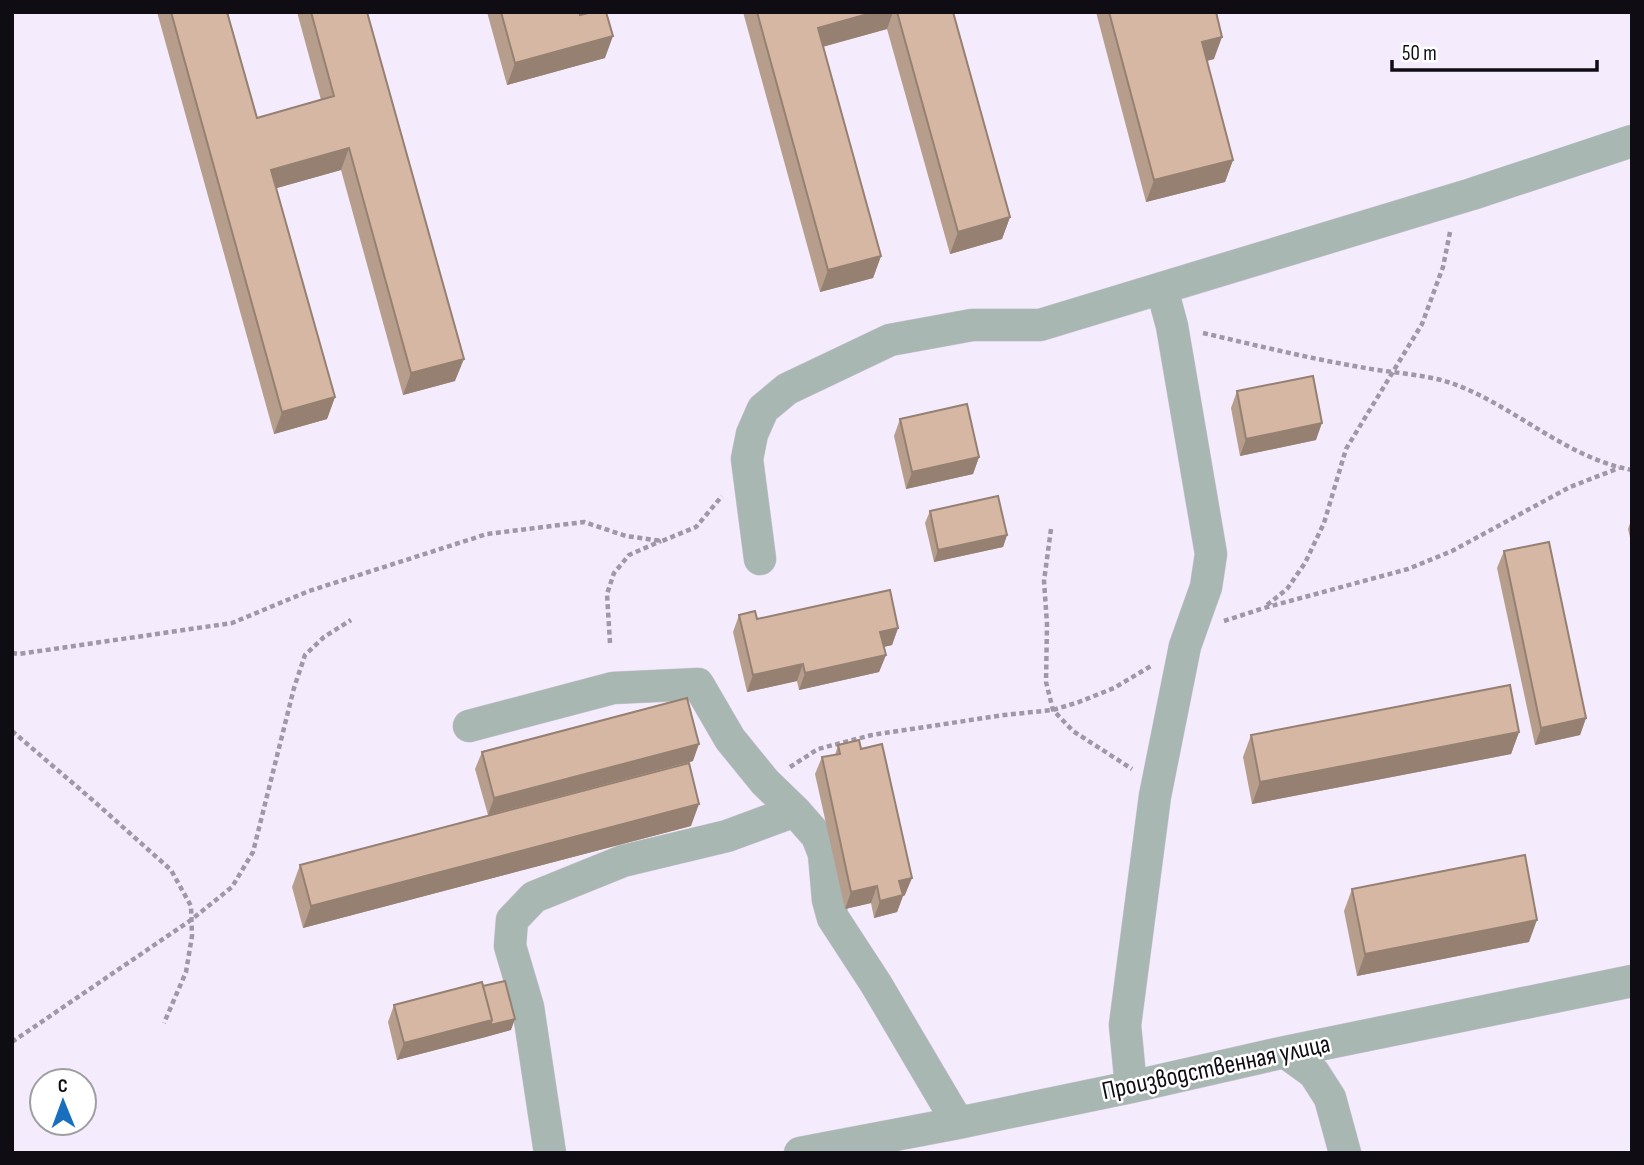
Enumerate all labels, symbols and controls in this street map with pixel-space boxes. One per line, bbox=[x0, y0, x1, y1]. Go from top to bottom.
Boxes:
scale bar bbox=[1392, 28, 1597, 72]
text: 50 m bbox=[1402, 41, 1437, 66]
street label: Производственная улица bbox=[1099, 1029, 1333, 1107]
north arrow bbox=[28, 1067, 98, 1137]
text: С bbox=[58, 1075, 68, 1098]

